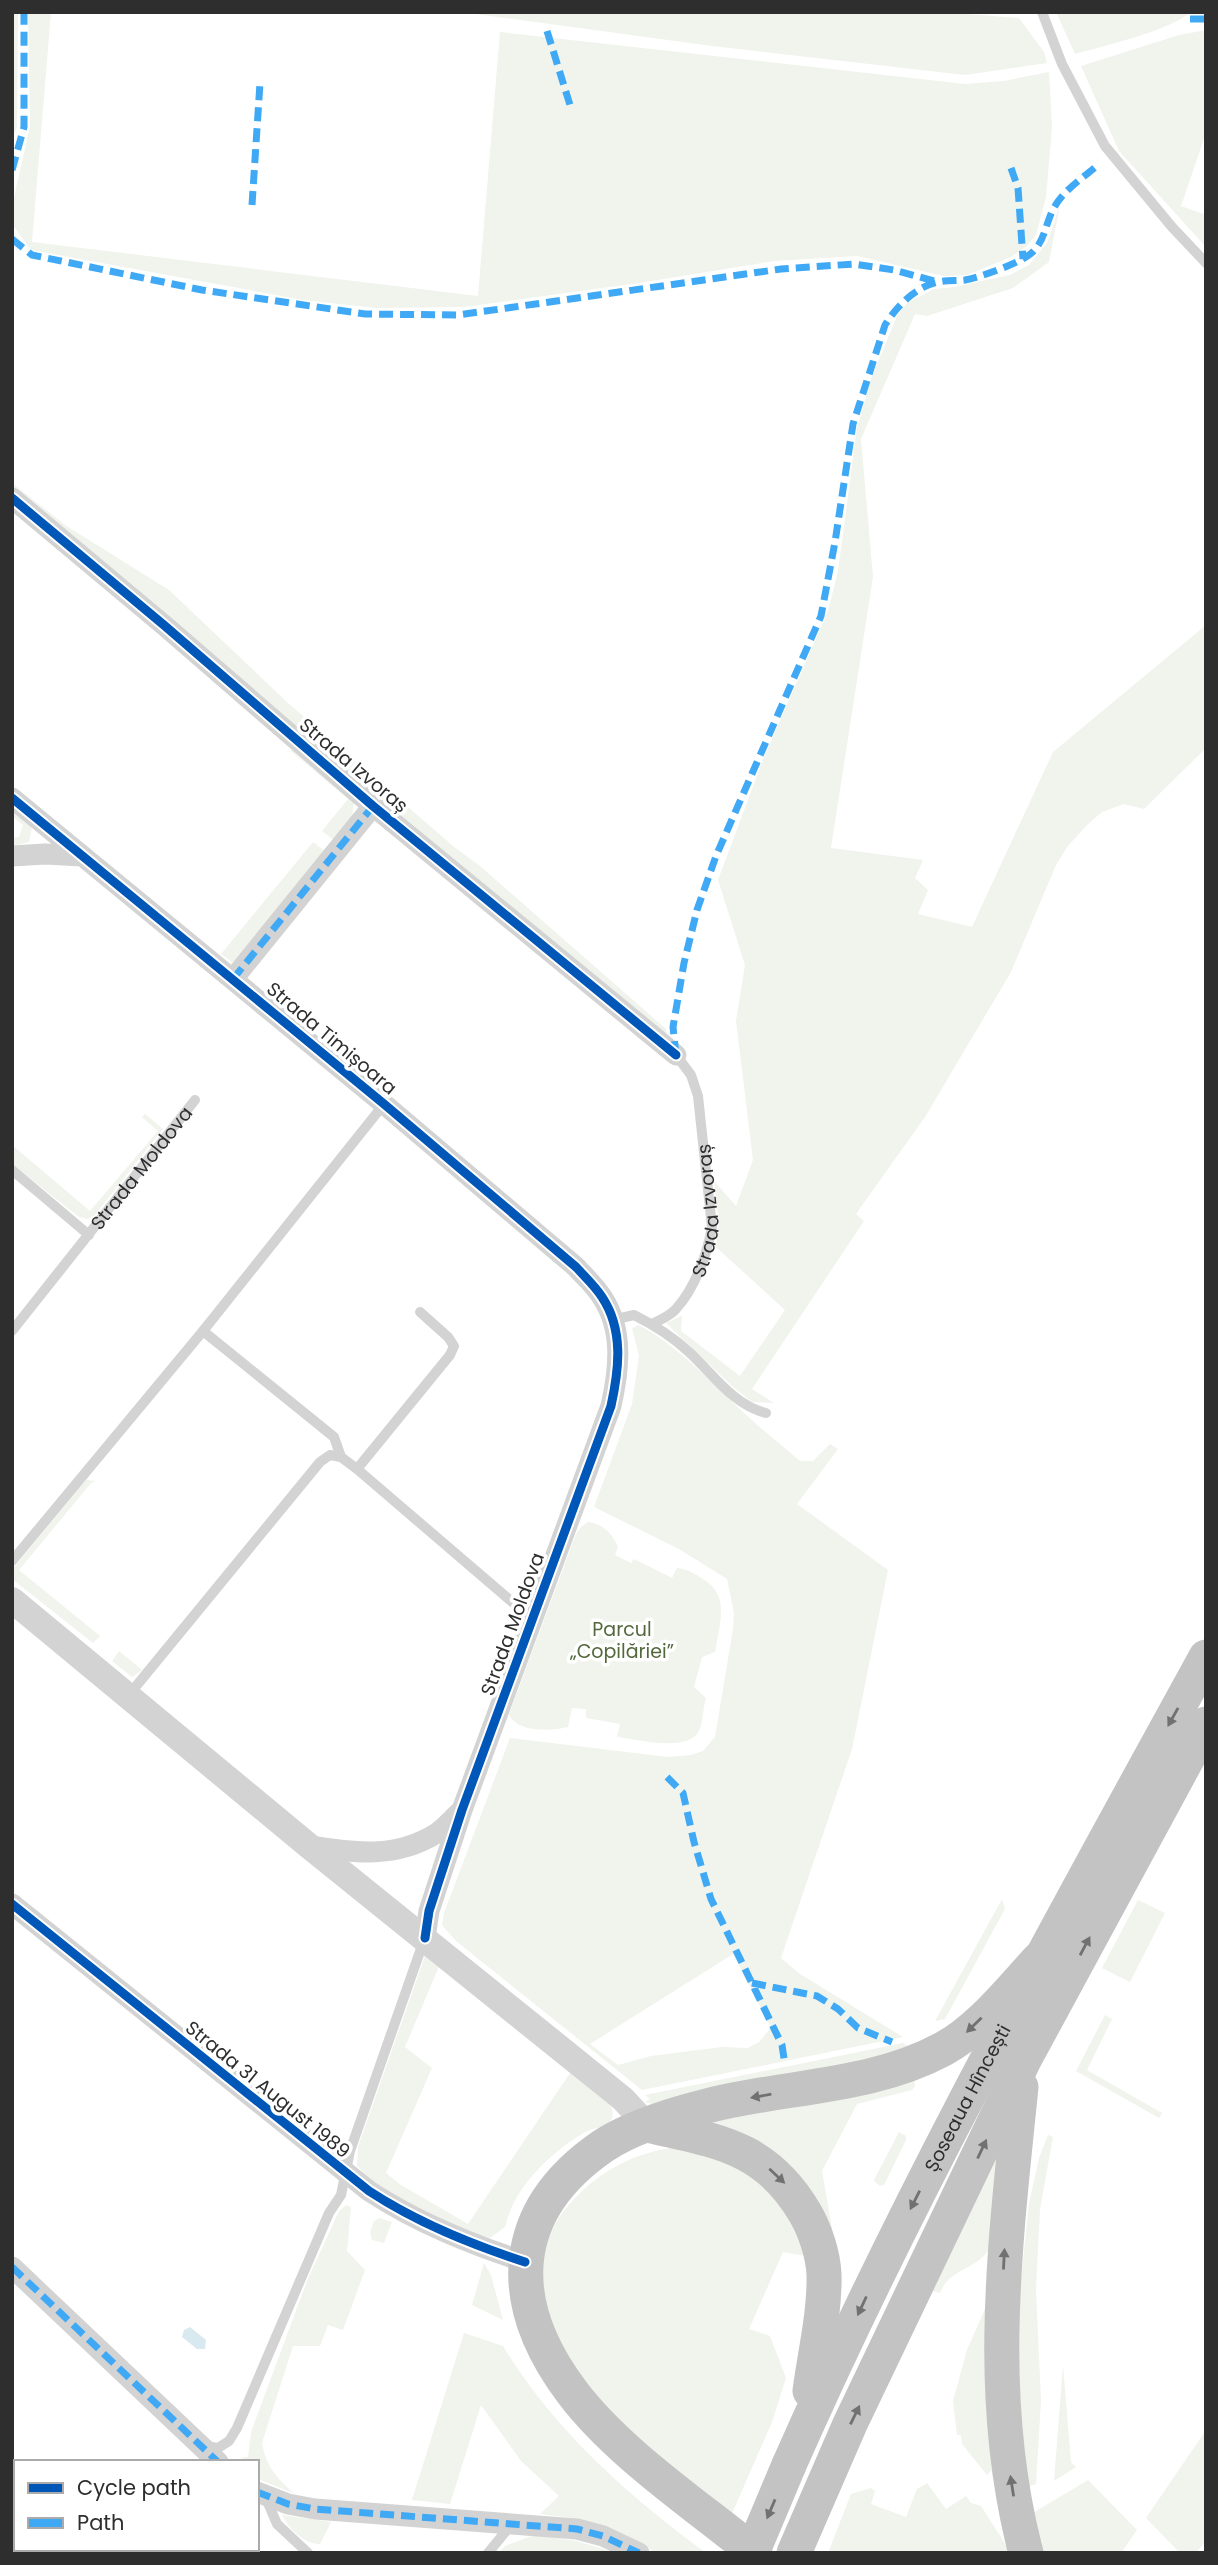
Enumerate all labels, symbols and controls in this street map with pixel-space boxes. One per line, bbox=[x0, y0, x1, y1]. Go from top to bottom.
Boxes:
street label: Strada Izvoraș bbox=[293, 712, 414, 819]
street label: Strada Timișoara bbox=[261, 976, 403, 1101]
street label: Strada Moldova bbox=[84, 1101, 199, 1236]
street label: Strada Izvoraș bbox=[685, 1143, 726, 1282]
street label: Strada Moldova bbox=[474, 1549, 551, 1699]
park label: Parcul „Copilăriei” bbox=[569, 1616, 674, 1665]
one-way arrow bbox=[1167, 1707, 1179, 1726]
one-way arrow bbox=[1079, 1936, 1091, 1956]
street label: Strada 31 August 1989 bbox=[180, 2014, 356, 2164]
one-way arrow bbox=[966, 2017, 983, 2033]
street label: Șoseaua Hîncești bbox=[918, 2020, 1017, 2177]
one-way arrow bbox=[750, 2090, 772, 2101]
one-way arrow bbox=[976, 2139, 988, 2159]
one-way arrow bbox=[768, 2168, 785, 2184]
one-way arrow bbox=[909, 2190, 921, 2210]
one-way arrow bbox=[999, 2248, 1010, 2270]
one-way arrow bbox=[857, 2296, 868, 2316]
one-way arrow bbox=[849, 2405, 861, 2425]
legend bbox=[14, 2460, 259, 2551]
text: Cycle path bbox=[77, 2473, 191, 2502]
one-way arrow bbox=[1006, 2475, 1017, 2497]
one-way arrow bbox=[765, 2499, 776, 2520]
text: Path bbox=[77, 2508, 124, 2537]

